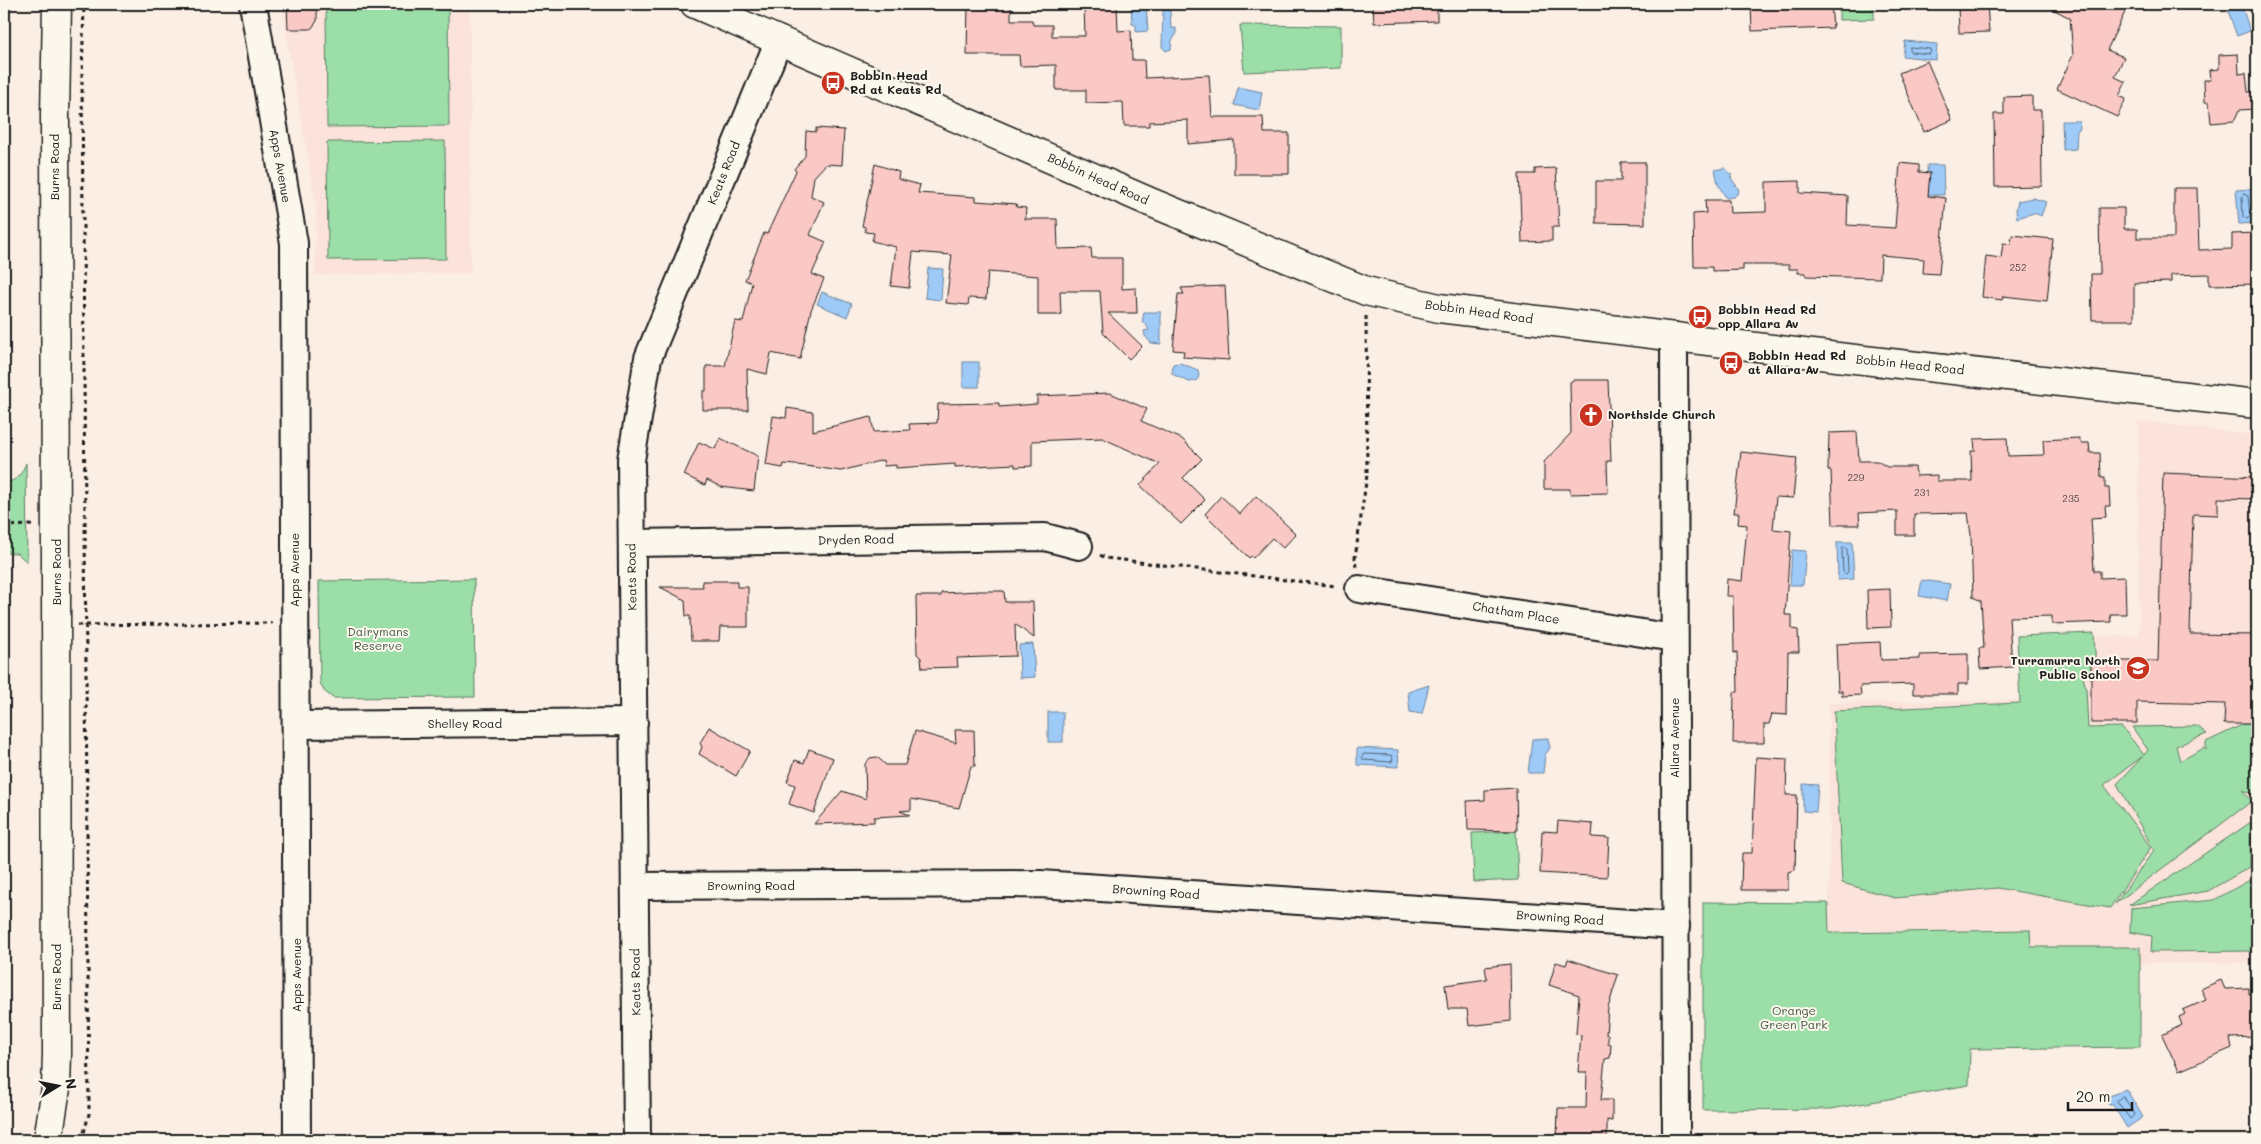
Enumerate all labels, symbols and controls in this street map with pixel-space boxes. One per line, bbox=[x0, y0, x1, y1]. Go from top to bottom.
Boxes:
place label: Bobbin Head Rd at Keats Rd bbox=[850, 67, 942, 97]
bus stop icon: Bobbin Head Rd at Keats Rd bbox=[820, 70, 846, 96]
street label: Apps Avenue bbox=[267, 128, 295, 204]
street label: Burns Road bbox=[46, 133, 62, 200]
street label: Keats Road bbox=[703, 138, 743, 207]
street label: Bobbin Head Road bbox=[1045, 149, 1152, 208]
house number: 252 bbox=[2010, 260, 2026, 274]
street label: Bobbin Head Road bbox=[1424, 296, 1535, 327]
place label: Bobbin Head Rd opp Allara Av bbox=[1718, 301, 1816, 331]
bus stop icon: Bobbin Head Rd opp Allara Av bbox=[1687, 304, 1713, 330]
place label: Bobbin Head Rd at Allara Av bbox=[1748, 347, 1846, 377]
bus stop icon: Bobbin Head Rd at Allara Av bbox=[1718, 350, 1744, 376]
street label: Bobbin Head Road bbox=[1855, 350, 1965, 378]
church icon: Northside Church bbox=[1578, 402, 1604, 428]
place label: Northside Church bbox=[1608, 406, 1715, 422]
house number: 229 bbox=[1847, 470, 1865, 484]
house number: 231 bbox=[1914, 485, 1930, 499]
house number: 235 bbox=[2062, 491, 2080, 505]
street label: Dryden Road bbox=[818, 530, 894, 548]
street label: Apps Avenue bbox=[286, 533, 302, 607]
street label: Burns Road bbox=[48, 538, 64, 605]
street label: Keats Road bbox=[622, 543, 640, 611]
street label: Chatham Place bbox=[1471, 597, 1561, 627]
park label: Dairymans Reserve bbox=[347, 623, 409, 653]
place label: Turramurra North Public School bbox=[2011, 652, 2120, 682]
school or university icon: Turramurra North Public School bbox=[2125, 655, 2151, 681]
street label: Allara Avenue bbox=[1666, 698, 1682, 778]
street label: Shelley Road bbox=[428, 715, 503, 731]
street label: Browning Road bbox=[707, 877, 795, 893]
street label: Browning Road bbox=[1112, 880, 1201, 902]
street label: Browning Road bbox=[1516, 906, 1605, 928]
street label: Apps Avenue bbox=[288, 938, 304, 1012]
street label: Burns Road bbox=[48, 943, 64, 1010]
street label: Keats Road bbox=[626, 948, 644, 1016]
park label: Orange Green Park bbox=[1760, 1002, 1828, 1032]
north arrow bbox=[32, 1062, 82, 1112]
text: N bbox=[61, 1077, 82, 1091]
scale bar bbox=[2068, 1079, 2132, 1111]
text: 20 m bbox=[2076, 1086, 2110, 1106]

